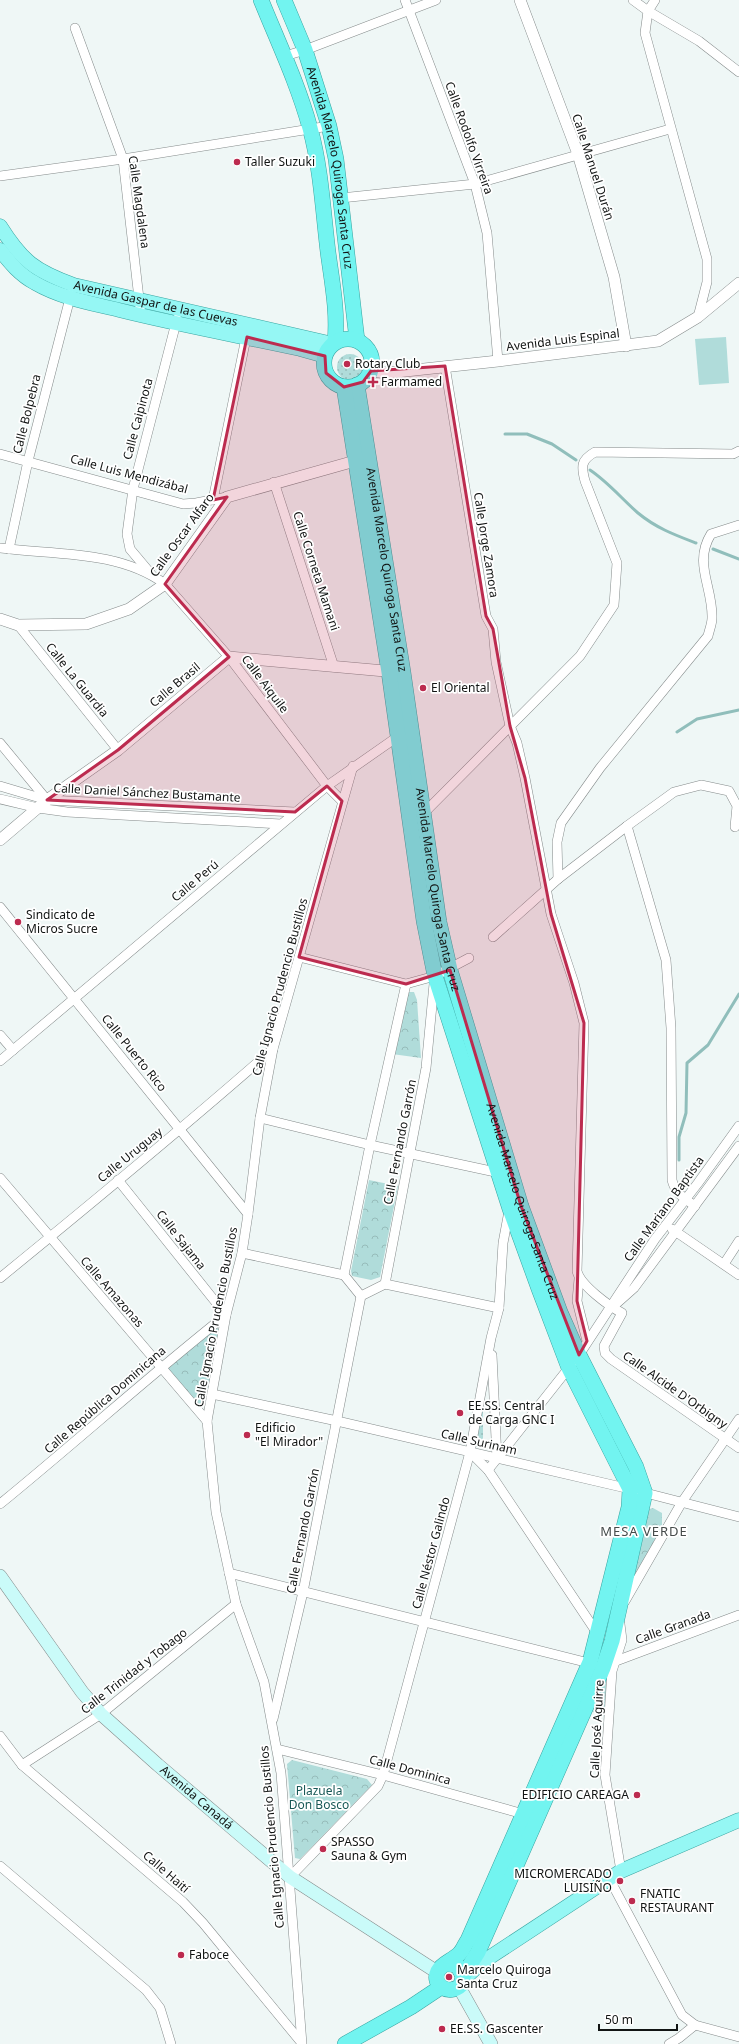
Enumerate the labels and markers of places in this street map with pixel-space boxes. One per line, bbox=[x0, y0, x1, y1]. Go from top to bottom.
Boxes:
place label: Taller Suzuki bbox=[245, 153, 315, 170]
marker: Taller Suzuki bbox=[232, 157, 242, 167]
place label: Rotary Club bbox=[355, 355, 420, 372]
marker: Rotary Club bbox=[342, 359, 352, 369]
place label: Farmamed bbox=[381, 373, 442, 390]
marker: Farmamed bbox=[368, 377, 378, 387]
place label: El Oriental bbox=[431, 679, 490, 696]
marker: El Oriental bbox=[418, 683, 428, 693]
place label: Sindicato de Micros Sucre bbox=[26, 906, 98, 937]
marker: Sindicato de Micros Sucre bbox=[13, 917, 23, 927]
place label: EE.SS. Central de Carga GNC I bbox=[468, 1397, 554, 1428]
marker: EE.SS. Central de Carga GNC I bbox=[455, 1408, 465, 1418]
place label: Edificio "El Mirador" bbox=[255, 1419, 323, 1450]
marker: Edificio "El Mirador" bbox=[242, 1430, 252, 1440]
place label: EDIFICIO CAREAGA bbox=[522, 1786, 629, 1803]
marker: EDIFICIO CAREAGA bbox=[632, 1790, 642, 1800]
place label: SPASSO Sauna & Gym bbox=[331, 1833, 407, 1864]
marker: SPASSO Sauna & Gym bbox=[318, 1844, 328, 1854]
place label: MICROMERCADO LUISIÑO bbox=[514, 1865, 612, 1896]
marker: MICROMERCADO LUISIÑO bbox=[615, 1876, 625, 1886]
place label: FNATIC RESTAURANT bbox=[640, 1885, 714, 1916]
marker: FNATIC RESTAURANT bbox=[627, 1896, 637, 1906]
place label: Faboce bbox=[189, 1946, 229, 1963]
marker: Faboce bbox=[176, 1950, 186, 1960]
place label: Marcelo Quiroga Santa Cruz bbox=[457, 1961, 551, 1992]
marker: Marcelo Quiroga Santa Cruz bbox=[444, 1972, 454, 1982]
place label: EE.SS. Gascenter bbox=[450, 2020, 543, 2037]
marker: EE.SS. Gascenter bbox=[437, 2024, 447, 2034]

